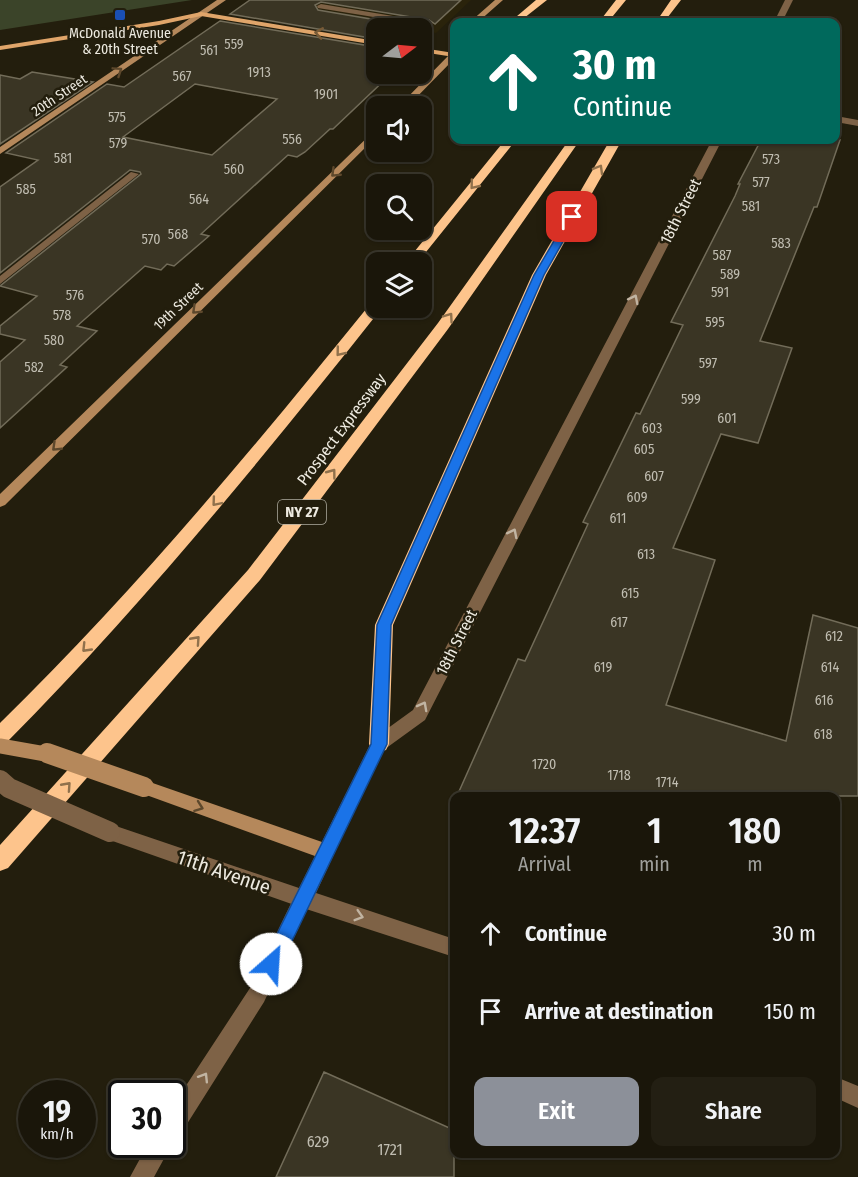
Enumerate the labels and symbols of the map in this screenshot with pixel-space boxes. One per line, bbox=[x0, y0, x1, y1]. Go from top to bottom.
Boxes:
marker: McDonald Avenue & 20th Street bbox=[113, 8, 127, 22]
north arrow bbox=[366, 18, 432, 84]
place label: McDonald Avenue & 20th Street bbox=[69, 25, 171, 58]
one-way arrow bbox=[314, 27, 324, 40]
house number: 559 bbox=[224, 36, 244, 53]
house number: 561 bbox=[200, 42, 218, 59]
house number: 1913 bbox=[247, 64, 271, 81]
one-way arrow bbox=[111, 67, 122, 78]
house number: 567 bbox=[173, 68, 192, 85]
street label: 20th Street bbox=[28, 70, 91, 120]
house number: 1901 bbox=[314, 86, 338, 103]
house number: 575 bbox=[108, 109, 126, 126]
house number: 556 bbox=[282, 131, 302, 148]
house number: 579 bbox=[109, 135, 127, 152]
house number: 581 bbox=[54, 150, 72, 167]
house number: 573 bbox=[762, 151, 780, 168]
house number: 560 bbox=[224, 161, 244, 178]
one-way arrow bbox=[592, 165, 604, 175]
one-way arrow bbox=[331, 166, 342, 177]
house number: 577 bbox=[752, 174, 770, 191]
street label: 18th Street bbox=[656, 175, 705, 247]
one-way arrow bbox=[470, 178, 481, 189]
house number: 585 bbox=[16, 181, 36, 198]
house number: 564 bbox=[189, 191, 209, 208]
pin bbox=[546, 191, 597, 242]
house number: 581 bbox=[742, 198, 760, 215]
house number: 568 bbox=[168, 226, 188, 243]
house number: 570 bbox=[142, 231, 160, 248]
house number: 583 bbox=[771, 235, 791, 252]
house number: 587 bbox=[713, 247, 732, 264]
house number: 589 bbox=[720, 266, 740, 283]
street label: 19th Street bbox=[150, 278, 207, 334]
house number: 591 bbox=[711, 284, 729, 301]
house number: 576 bbox=[66, 287, 84, 304]
one-way arrow bbox=[627, 295, 638, 306]
one-way arrow bbox=[192, 303, 202, 314]
house number: 578 bbox=[53, 307, 71, 324]
one-way arrow bbox=[442, 313, 453, 324]
house number: 595 bbox=[705, 314, 725, 331]
house number: 580 bbox=[44, 332, 64, 349]
one-way arrow bbox=[336, 345, 347, 356]
house number: 597 bbox=[699, 355, 718, 372]
house number: 582 bbox=[24, 359, 44, 376]
street label: Prospect Expressway bbox=[293, 369, 390, 489]
house number: 599 bbox=[681, 391, 701, 408]
house number: 601 bbox=[717, 410, 737, 427]
house number: 603 bbox=[642, 420, 662, 437]
one-way arrow bbox=[53, 439, 64, 450]
house number: 605 bbox=[634, 441, 654, 458]
one-way arrow bbox=[325, 468, 336, 479]
house number: 607 bbox=[644, 468, 664, 485]
house number: 609 bbox=[627, 489, 648, 506]
one-way arrow bbox=[212, 495, 223, 506]
road number: NY 27 bbox=[278, 500, 326, 524]
house number: 611 bbox=[609, 510, 627, 527]
one-way arrow bbox=[506, 529, 517, 539]
house number: 613 bbox=[637, 546, 655, 563]
house number: 615 bbox=[621, 585, 639, 602]
street label: 18th Street bbox=[432, 606, 481, 678]
house number: 617 bbox=[610, 614, 628, 631]
house number: 612 bbox=[825, 628, 843, 645]
one-way arrow bbox=[189, 637, 200, 647]
one-way arrow bbox=[82, 641, 93, 651]
house number: 619 bbox=[594, 659, 612, 676]
house number: 614 bbox=[821, 659, 839, 676]
house number: 616 bbox=[815, 692, 833, 709]
one-way arrow bbox=[416, 702, 427, 712]
house number: 618 bbox=[814, 726, 832, 743]
house number: 1720 bbox=[532, 756, 556, 773]
house number: 1718 bbox=[607, 767, 631, 784]
house number: 1714 bbox=[655, 774, 679, 791]
one-way arrow bbox=[60, 782, 71, 793]
one-way arrow bbox=[193, 799, 204, 812]
street label: 11th Avenue bbox=[174, 845, 274, 899]
one-way arrow bbox=[353, 909, 364, 921]
position arrow bbox=[239, 932, 303, 996]
one-way arrow bbox=[196, 1073, 207, 1084]
speed limit sign: 30 bbox=[108, 1080, 186, 1158]
house number: 629 bbox=[307, 1132, 329, 1151]
house number: 1721 bbox=[377, 1140, 403, 1159]

